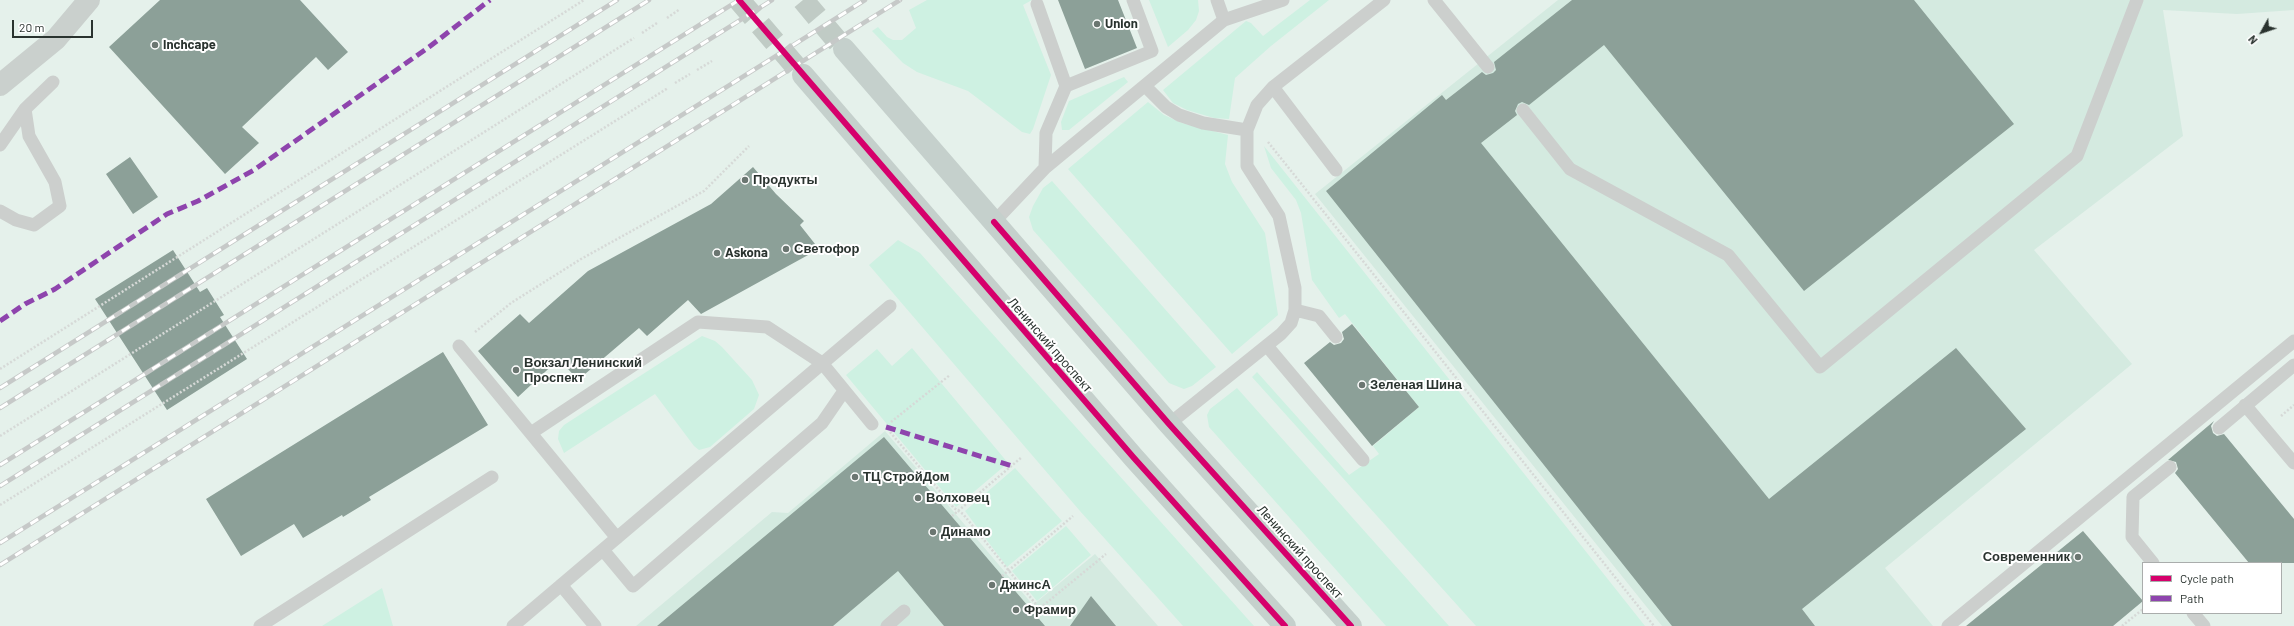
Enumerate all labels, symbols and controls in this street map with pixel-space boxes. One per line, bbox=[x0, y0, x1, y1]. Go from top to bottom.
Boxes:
scale bar bbox=[14, 12, 95, 38]
north arrow bbox=[2242, 12, 2282, 52]
place label: Union bbox=[1105, 16, 1138, 32]
marker: Union bbox=[1092, 19, 1102, 29]
text: 20 m bbox=[19, 20, 45, 34]
text: N bbox=[2245, 33, 2260, 47]
place label: Inchcape bbox=[163, 37, 216, 53]
marker: Inchcape bbox=[150, 40, 160, 50]
place label: Продукты bbox=[753, 172, 818, 188]
marker: Продукты bbox=[740, 175, 750, 185]
place label: Светофор bbox=[794, 241, 859, 257]
marker: Светофор bbox=[781, 244, 791, 254]
place label: Askona bbox=[725, 245, 768, 261]
marker: Askona bbox=[712, 248, 722, 258]
street label: Ленинский проспект bbox=[1005, 294, 1095, 396]
place label: Вокзал Ленинский Проспект bbox=[524, 355, 642, 386]
marker: Вокзал Ленинский Проспект bbox=[511, 365, 521, 375]
place label: Зеленая Шина bbox=[1370, 377, 1462, 393]
marker: Зеленая Шина bbox=[1357, 380, 1367, 390]
place label: ТЦ СтройДом bbox=[863, 469, 949, 485]
marker: ТЦ СтройДом bbox=[850, 472, 860, 482]
place label: Волховец bbox=[926, 490, 989, 506]
marker: Волховец bbox=[913, 493, 923, 503]
street label: Ленинский проспект bbox=[1254, 502, 1346, 602]
place label: Динамо bbox=[941, 524, 991, 540]
marker: Динамо bbox=[928, 527, 938, 537]
place label: Современник bbox=[1983, 549, 2070, 565]
marker: Современник bbox=[2073, 552, 2083, 562]
legend bbox=[2142, 562, 2282, 614]
text: Cycle path bbox=[2180, 571, 2234, 585]
place label: ДжинсА bbox=[1000, 577, 1051, 593]
marker: ДжинсА bbox=[987, 580, 997, 590]
text: Path bbox=[2180, 591, 2204, 605]
place label: Фрамир bbox=[1024, 602, 1076, 618]
marker: Фрамир bbox=[1011, 605, 1021, 615]

